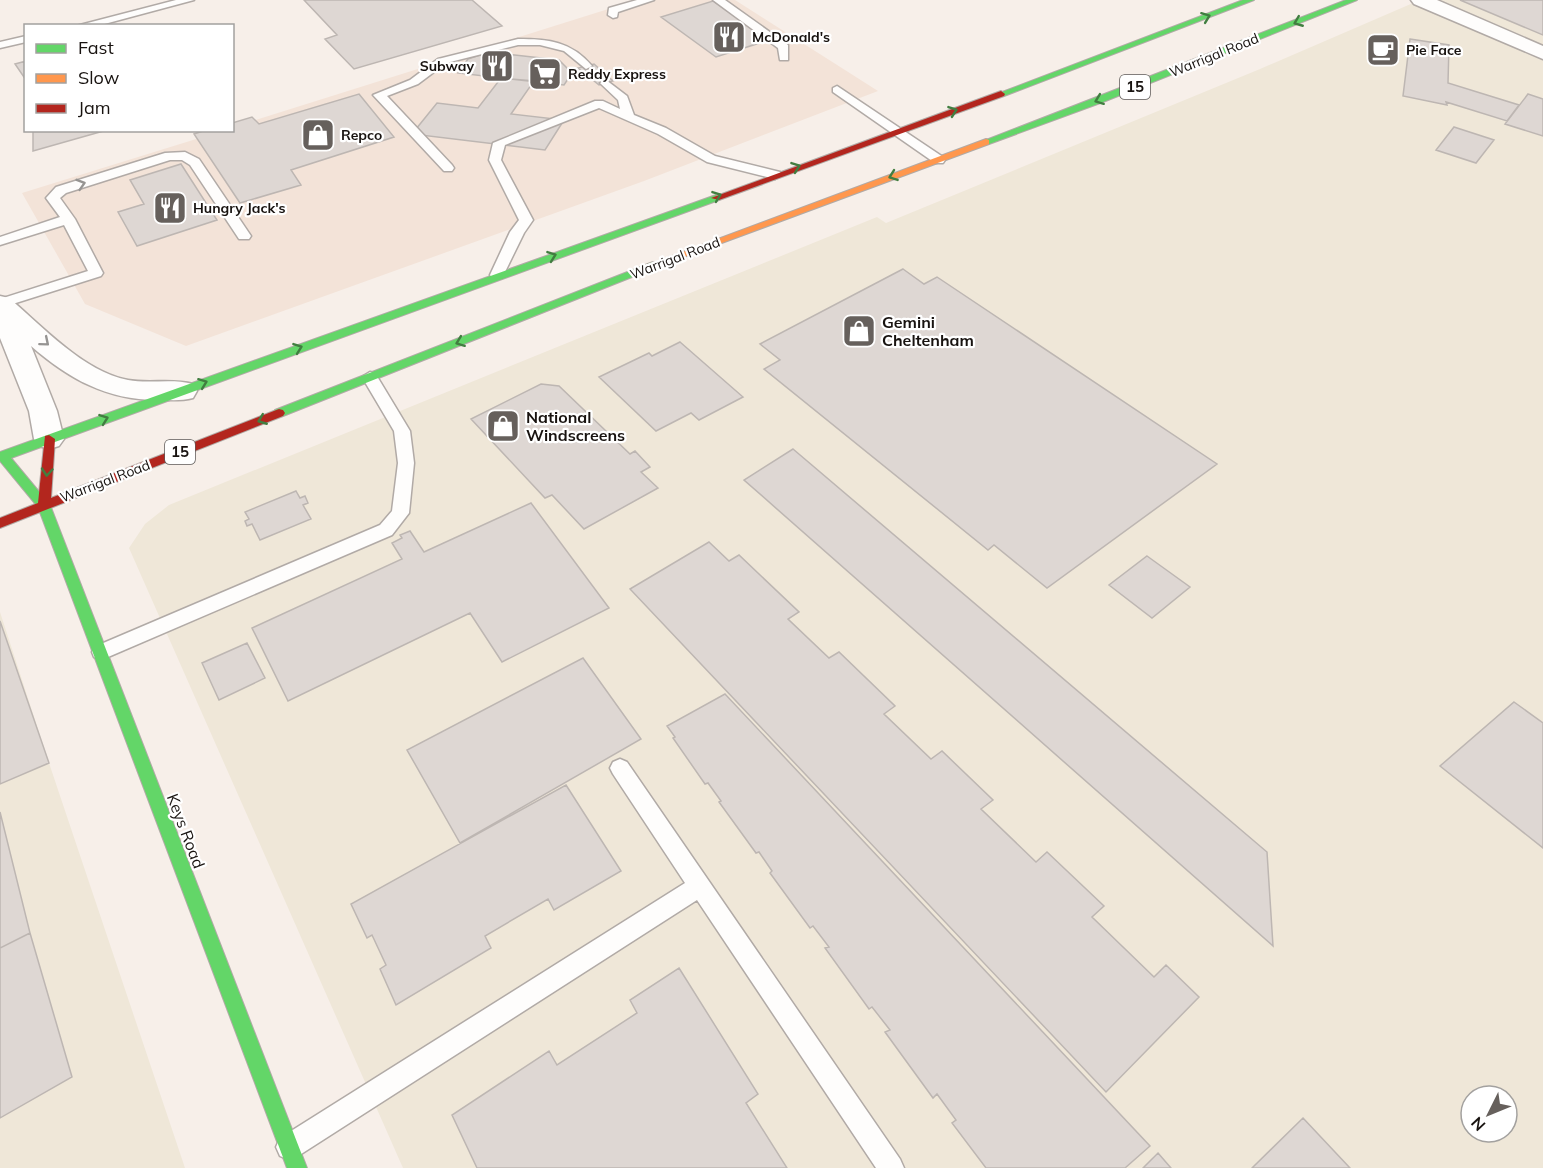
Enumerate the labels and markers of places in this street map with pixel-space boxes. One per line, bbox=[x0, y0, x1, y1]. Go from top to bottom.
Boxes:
restaurant icon: McDonald's bbox=[711, 19, 747, 55]
place label: McDonald's bbox=[752, 28, 830, 46]
cafe icon: Pie Face bbox=[1365, 32, 1401, 68]
place label: Pie Face bbox=[1406, 41, 1462, 59]
restaurant icon: Subway bbox=[479, 48, 515, 84]
supermarket icon: Reddy Express bbox=[527, 56, 563, 92]
place label: Subway bbox=[420, 57, 474, 75]
place label: Reddy Express bbox=[568, 65, 666, 83]
shop icon: Repco bbox=[300, 117, 336, 153]
place label: Repco bbox=[341, 126, 382, 144]
restaurant icon: Hungry Jack's bbox=[152, 190, 188, 226]
place label: Hungry Jack's bbox=[193, 199, 286, 217]
place label: Gemini Cheltenham bbox=[882, 312, 974, 350]
shop icon: Gemini Cheltenham bbox=[841, 313, 877, 349]
place label: National Windscreens bbox=[526, 407, 625, 445]
shop icon: National Windscreens bbox=[485, 408, 521, 444]

